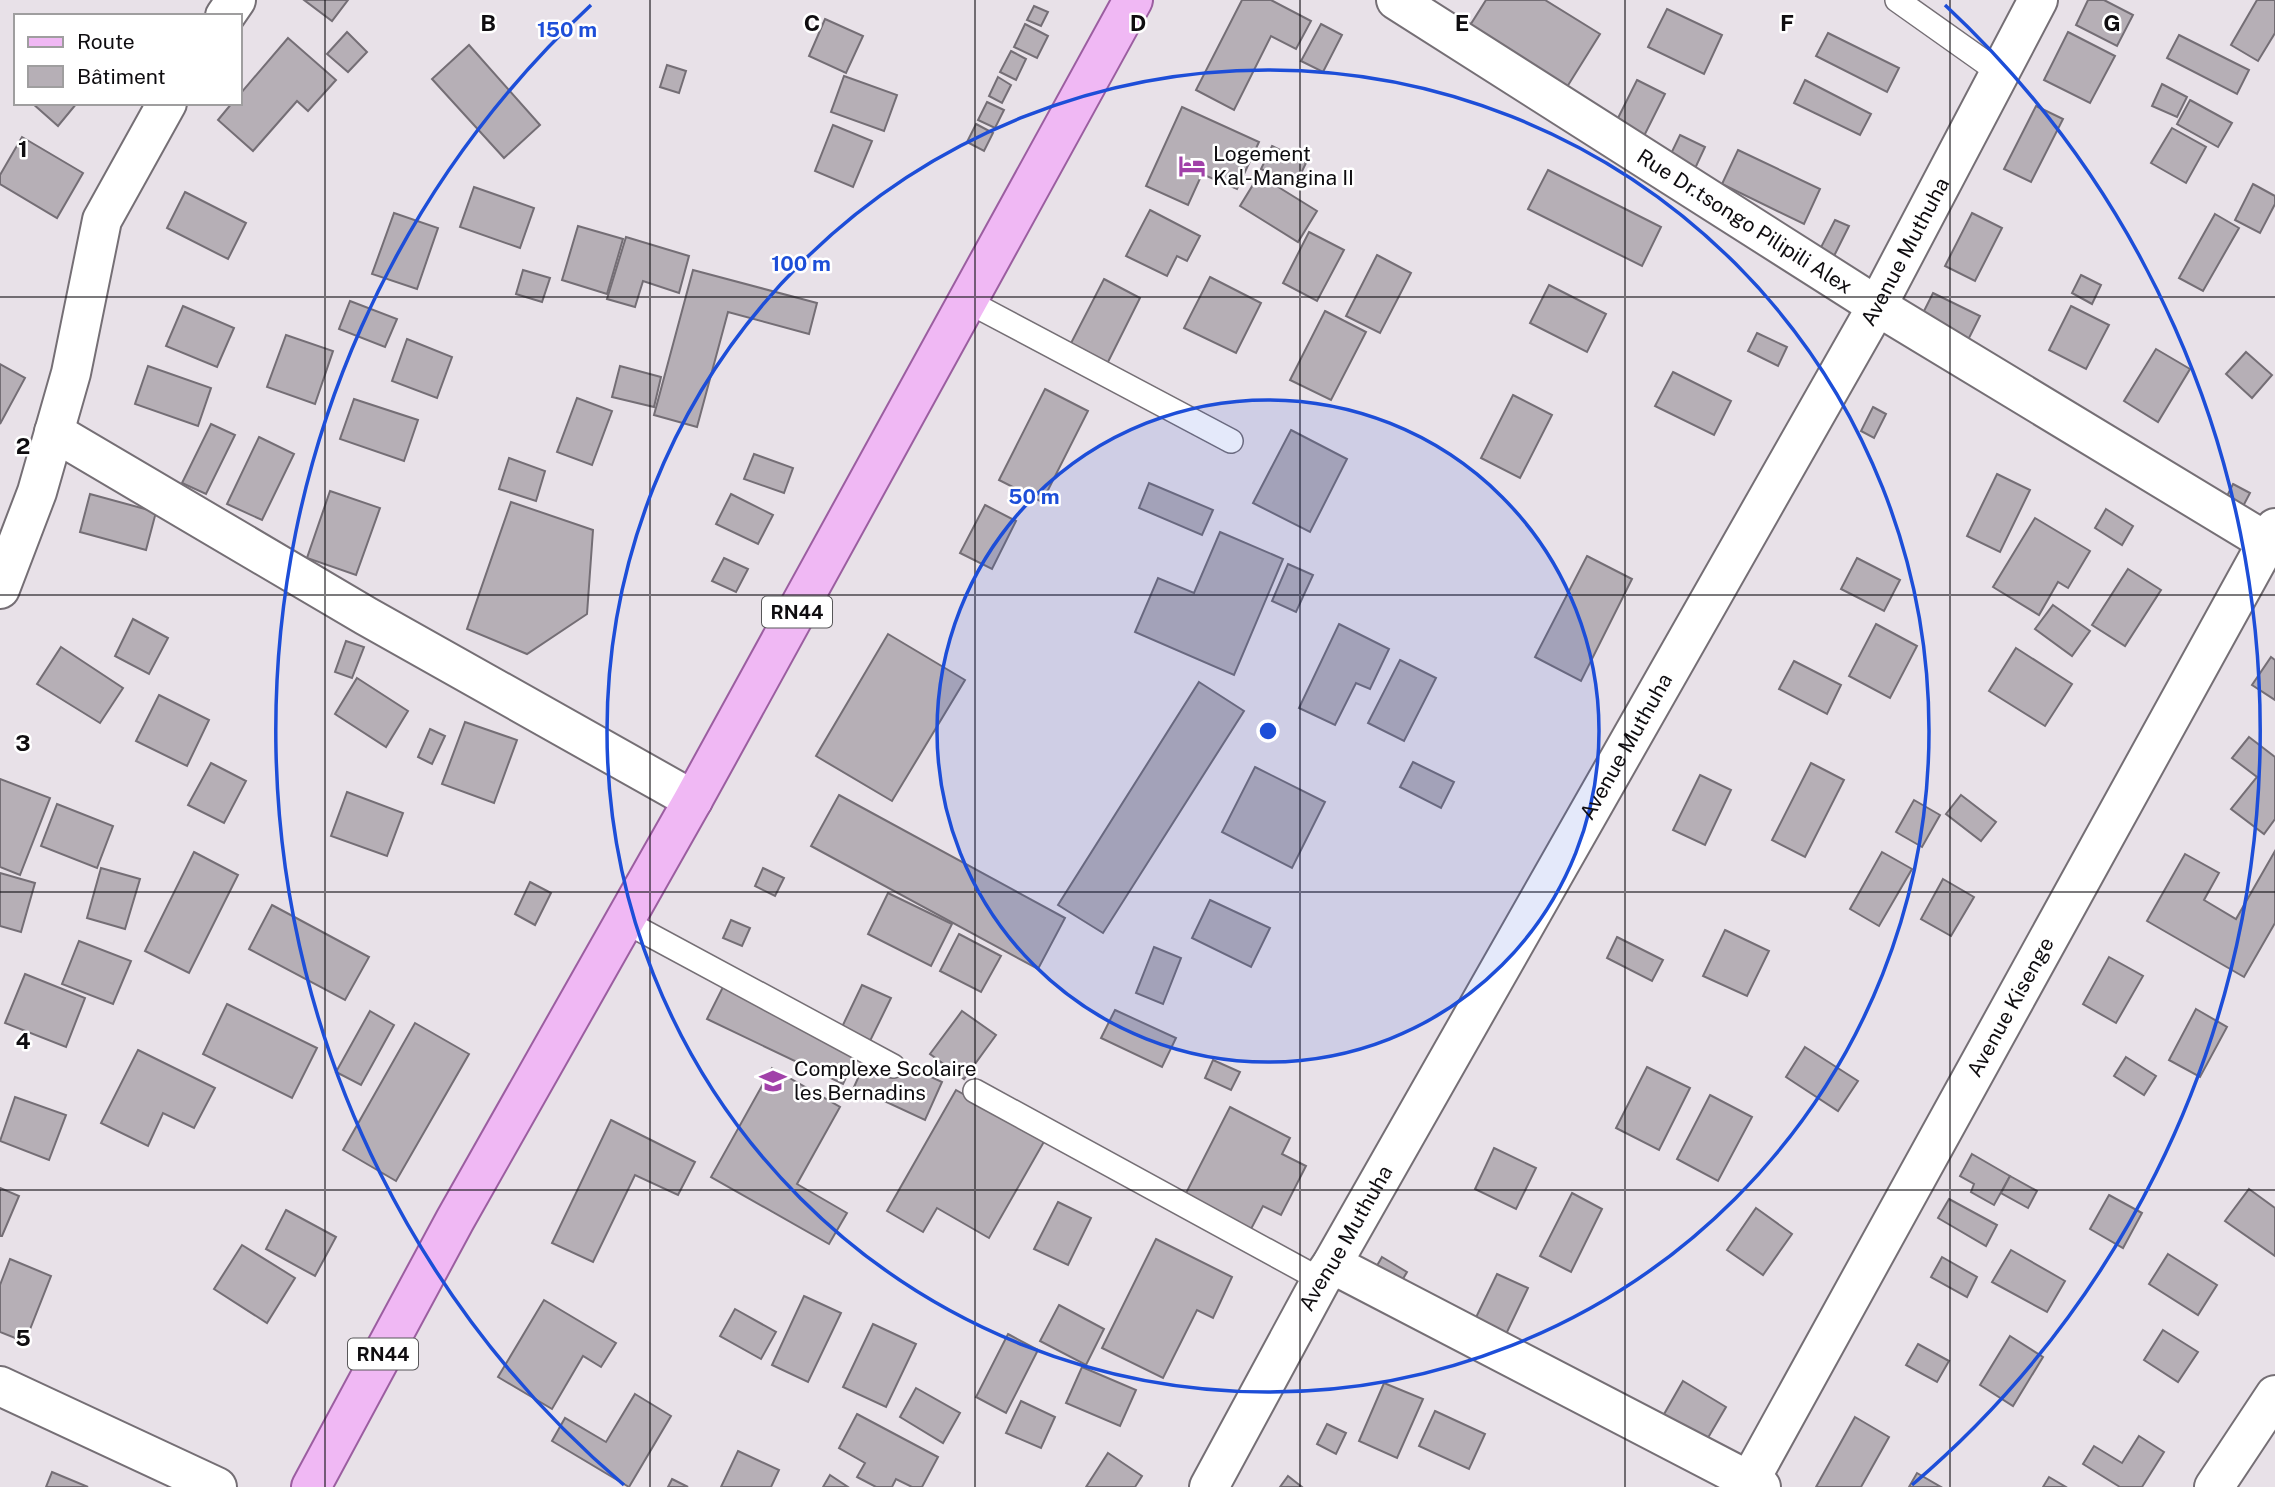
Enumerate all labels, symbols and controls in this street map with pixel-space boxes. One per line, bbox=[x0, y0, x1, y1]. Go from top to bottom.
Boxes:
text: B bbox=[480, 9, 496, 36]
text: C bbox=[804, 9, 820, 36]
text: D bbox=[1130, 9, 1146, 36]
text: E bbox=[1455, 9, 1469, 36]
text: F bbox=[1780, 9, 1794, 36]
text: G bbox=[2103, 9, 2121, 36]
legend bbox=[14, 14, 242, 105]
text: 150 m bbox=[537, 17, 597, 42]
text: Route bbox=[77, 29, 135, 54]
text: Bâtiment bbox=[77, 64, 166, 89]
text: 1 bbox=[18, 135, 28, 162]
place label: Logement Kal-Mangina II bbox=[1213, 141, 1354, 190]
street label: Rue Dr.tsongo Pilipili Alex bbox=[1633, 144, 1857, 299]
hotel icon: Logement Kal-Mangina II bbox=[1177, 151, 1207, 181]
street label: Avenue Muthuha bbox=[1855, 173, 1954, 330]
text: 100 m bbox=[771, 251, 831, 276]
text: 2 bbox=[16, 432, 30, 459]
text: 50 m bbox=[1008, 484, 1060, 509]
road number: RN44 bbox=[762, 596, 832, 628]
street label: Avenue Muthuha bbox=[1574, 669, 1677, 824]
centre of rings bbox=[1256, 719, 1280, 743]
text: 3 bbox=[15, 729, 31, 756]
street label: Avenue Kisenge bbox=[1962, 933, 2059, 1081]
text: 4 bbox=[15, 1027, 31, 1054]
place label: Complexe Scolaire les Bernadins bbox=[794, 1056, 977, 1105]
school or university icon: Complexe Scolaire les Bernadins bbox=[758, 1066, 788, 1096]
street label: Avenue Muthuha bbox=[1294, 1161, 1398, 1315]
text: 5 bbox=[15, 1324, 31, 1351]
road number: RN44 bbox=[348, 1338, 418, 1370]

